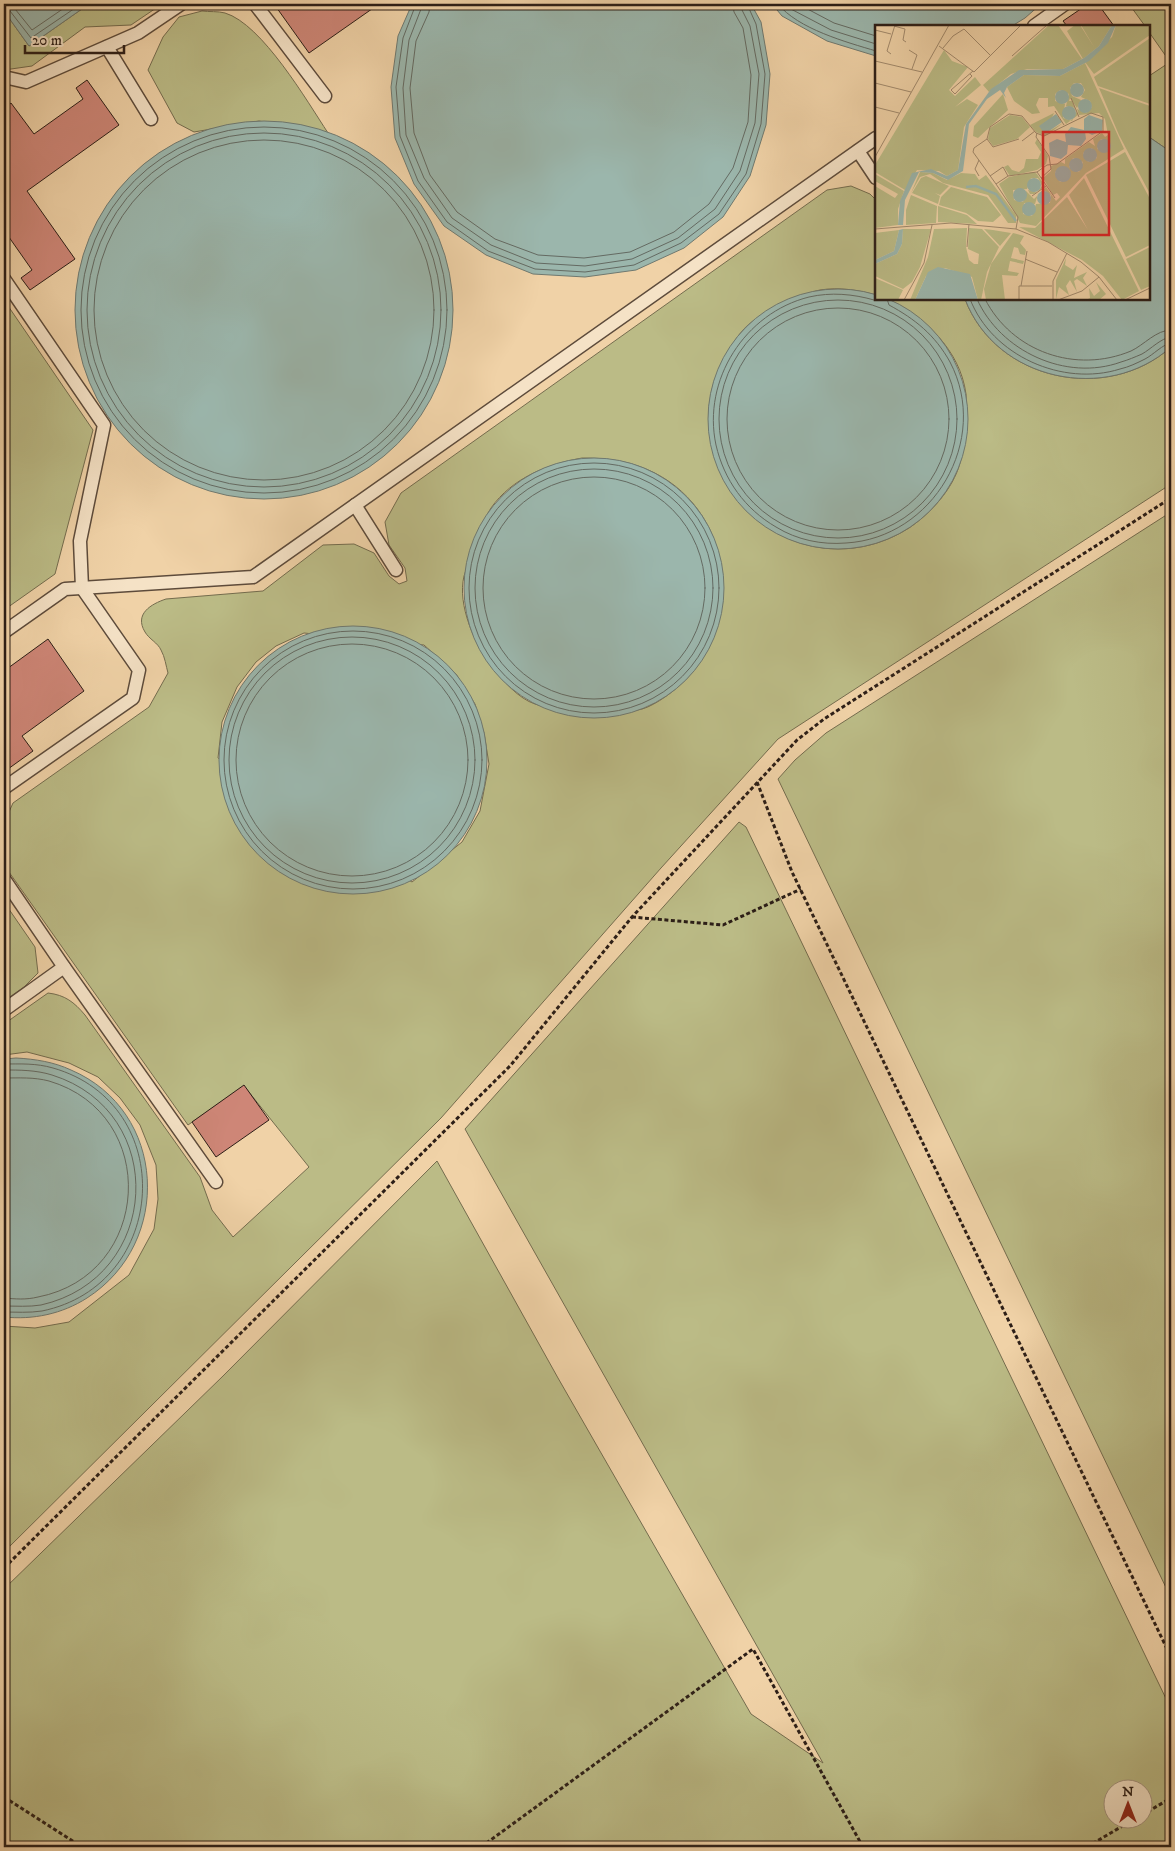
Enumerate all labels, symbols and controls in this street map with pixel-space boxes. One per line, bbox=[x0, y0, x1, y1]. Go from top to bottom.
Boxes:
scale bar bbox=[25, 22, 124, 54]
inset map bbox=[875, 25, 1150, 300]
text: 20 m bbox=[32, 31, 62, 50]
north arrow bbox=[1102, 1778, 1152, 1828]
text: N bbox=[1122, 1783, 1134, 1801]

